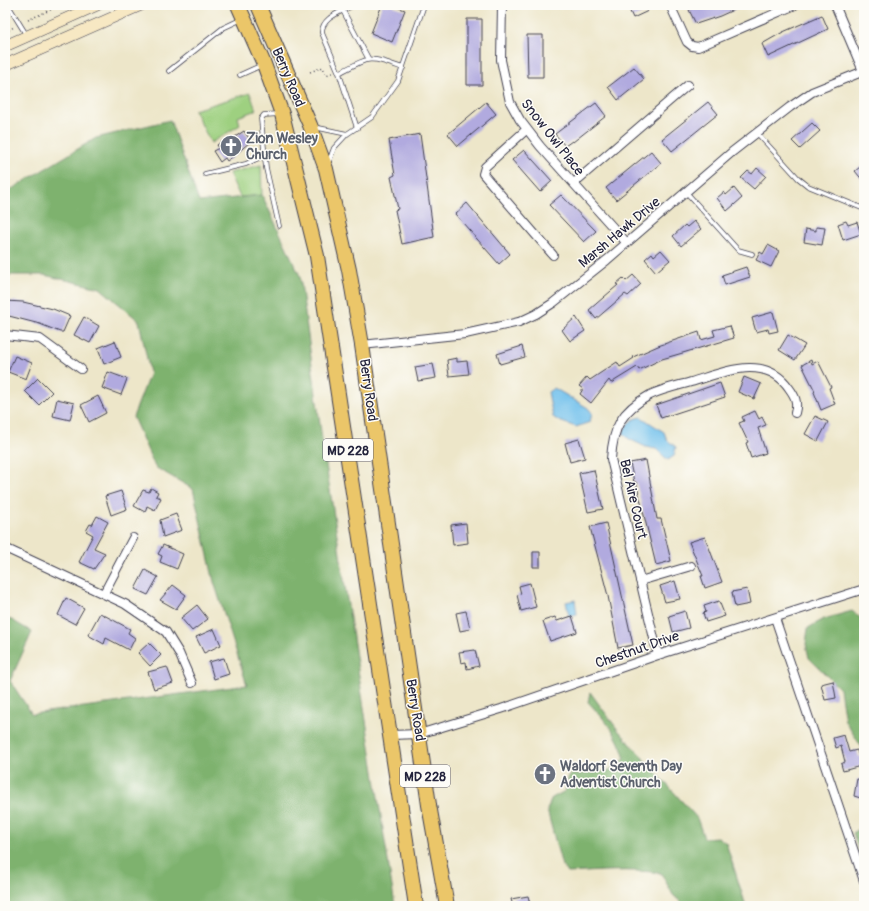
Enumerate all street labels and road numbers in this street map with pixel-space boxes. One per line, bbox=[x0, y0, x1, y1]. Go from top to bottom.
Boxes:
street label: Berry Road bbox=[268, 45, 309, 110]
street label: Snow Owl Place bbox=[517, 96, 588, 179]
street label: Marsh Hawk Drive bbox=[575, 193, 664, 271]
street label: Berry Road bbox=[356, 358, 381, 422]
road number: MD 228 bbox=[323, 439, 373, 461]
street label: Bel Aire Court bbox=[616, 458, 651, 541]
street label: Chestnut Drive bbox=[593, 627, 681, 672]
street label: Berry Road bbox=[402, 678, 429, 743]
road number: MD 228 bbox=[400, 765, 450, 787]

